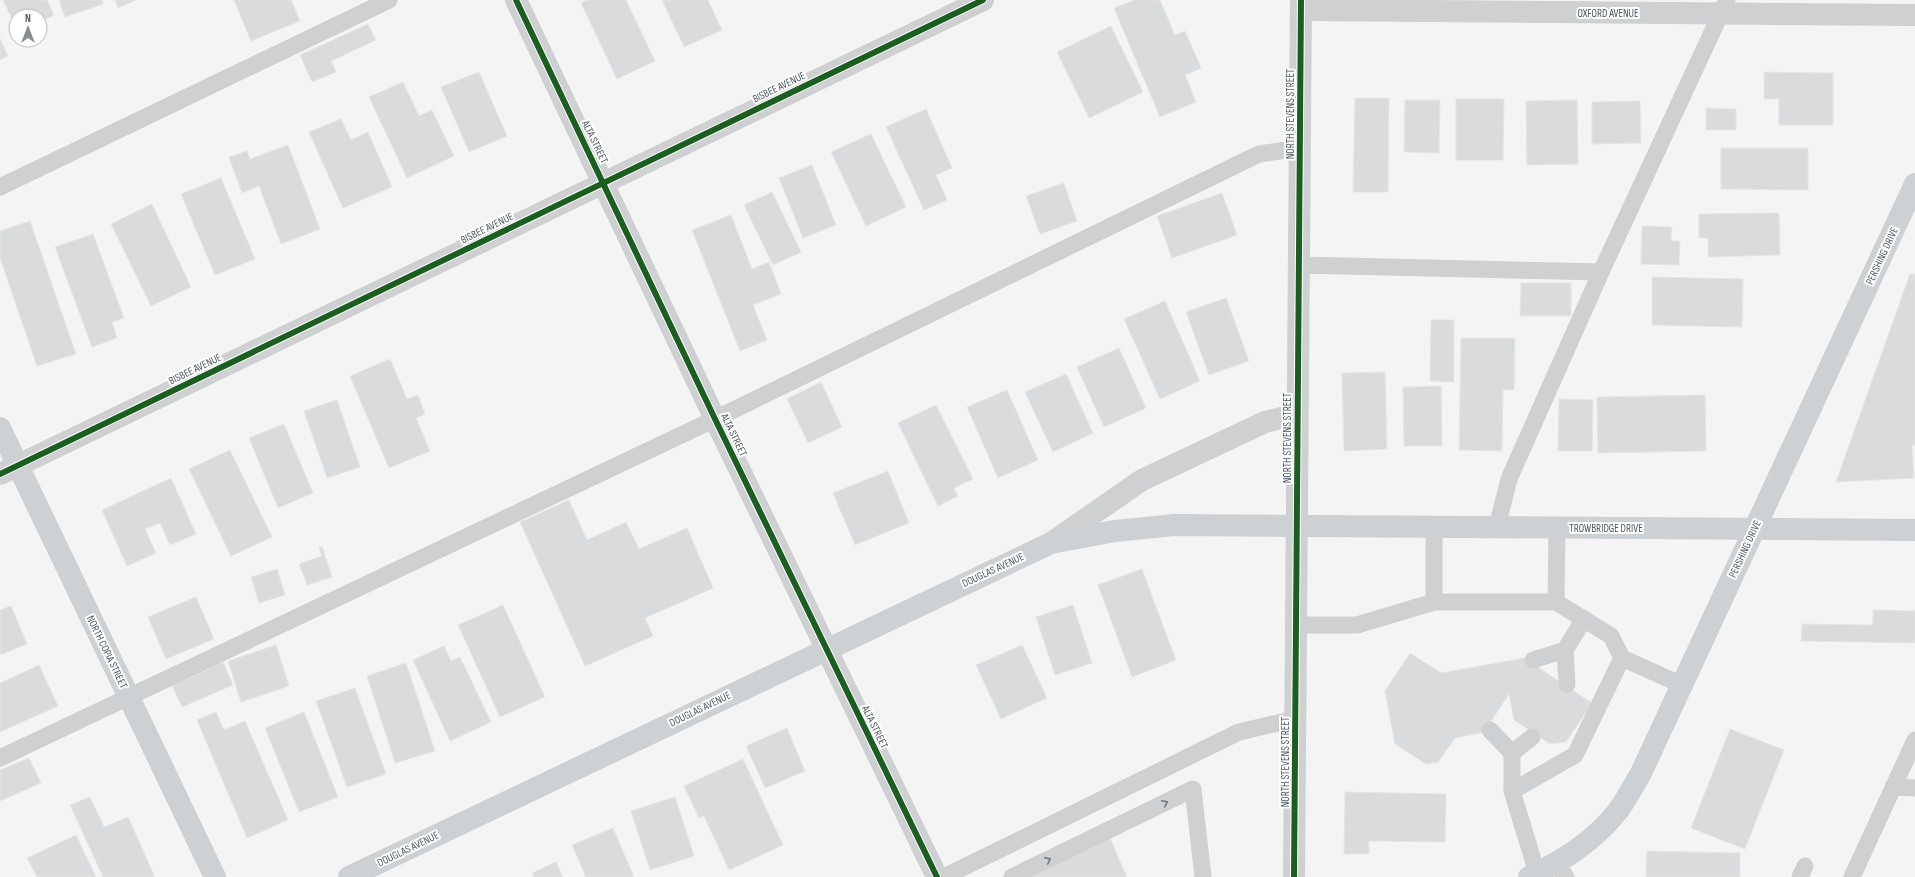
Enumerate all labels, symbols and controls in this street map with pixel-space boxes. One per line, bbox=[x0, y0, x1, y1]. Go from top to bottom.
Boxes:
street label: OXFORD AVENUE bbox=[1577, 7, 1639, 20]
north arrow bbox=[8, 8, 48, 48]
text: N bbox=[25, 12, 31, 25]
street label: NORTH STEVENS STREET bbox=[1284, 68, 1297, 159]
street label: BISBEE AVENUE bbox=[751, 69, 807, 105]
street label: ALTA STREET bbox=[579, 117, 611, 166]
street label: BISBEE AVENUE bbox=[459, 210, 515, 246]
street label: PERSHING DRIVE bbox=[1863, 225, 1901, 287]
street label: BISBEE AVENUE bbox=[167, 351, 223, 387]
street label: NORTH STEVENS STREET bbox=[1281, 392, 1294, 483]
street label: ALTA STREET bbox=[718, 410, 750, 459]
street label: PERSHING DRIVE bbox=[1726, 518, 1764, 580]
street label: TROWBRIDGE DRIVE bbox=[1569, 522, 1643, 535]
street label: DOUGLAS AVENUE bbox=[960, 550, 1026, 590]
street label: NORTH COPIA STREET bbox=[84, 613, 130, 691]
street label: DOUGLAS AVENUE bbox=[667, 689, 733, 729]
street label: ALTA STREET bbox=[859, 702, 891, 751]
street label: NORTH STEVENS STREET bbox=[1279, 716, 1292, 807]
one-way arrow bbox=[1160, 800, 1168, 808]
street label: DOUGLAS AVENUE bbox=[375, 829, 441, 869]
one-way arrow bbox=[1043, 857, 1051, 865]

